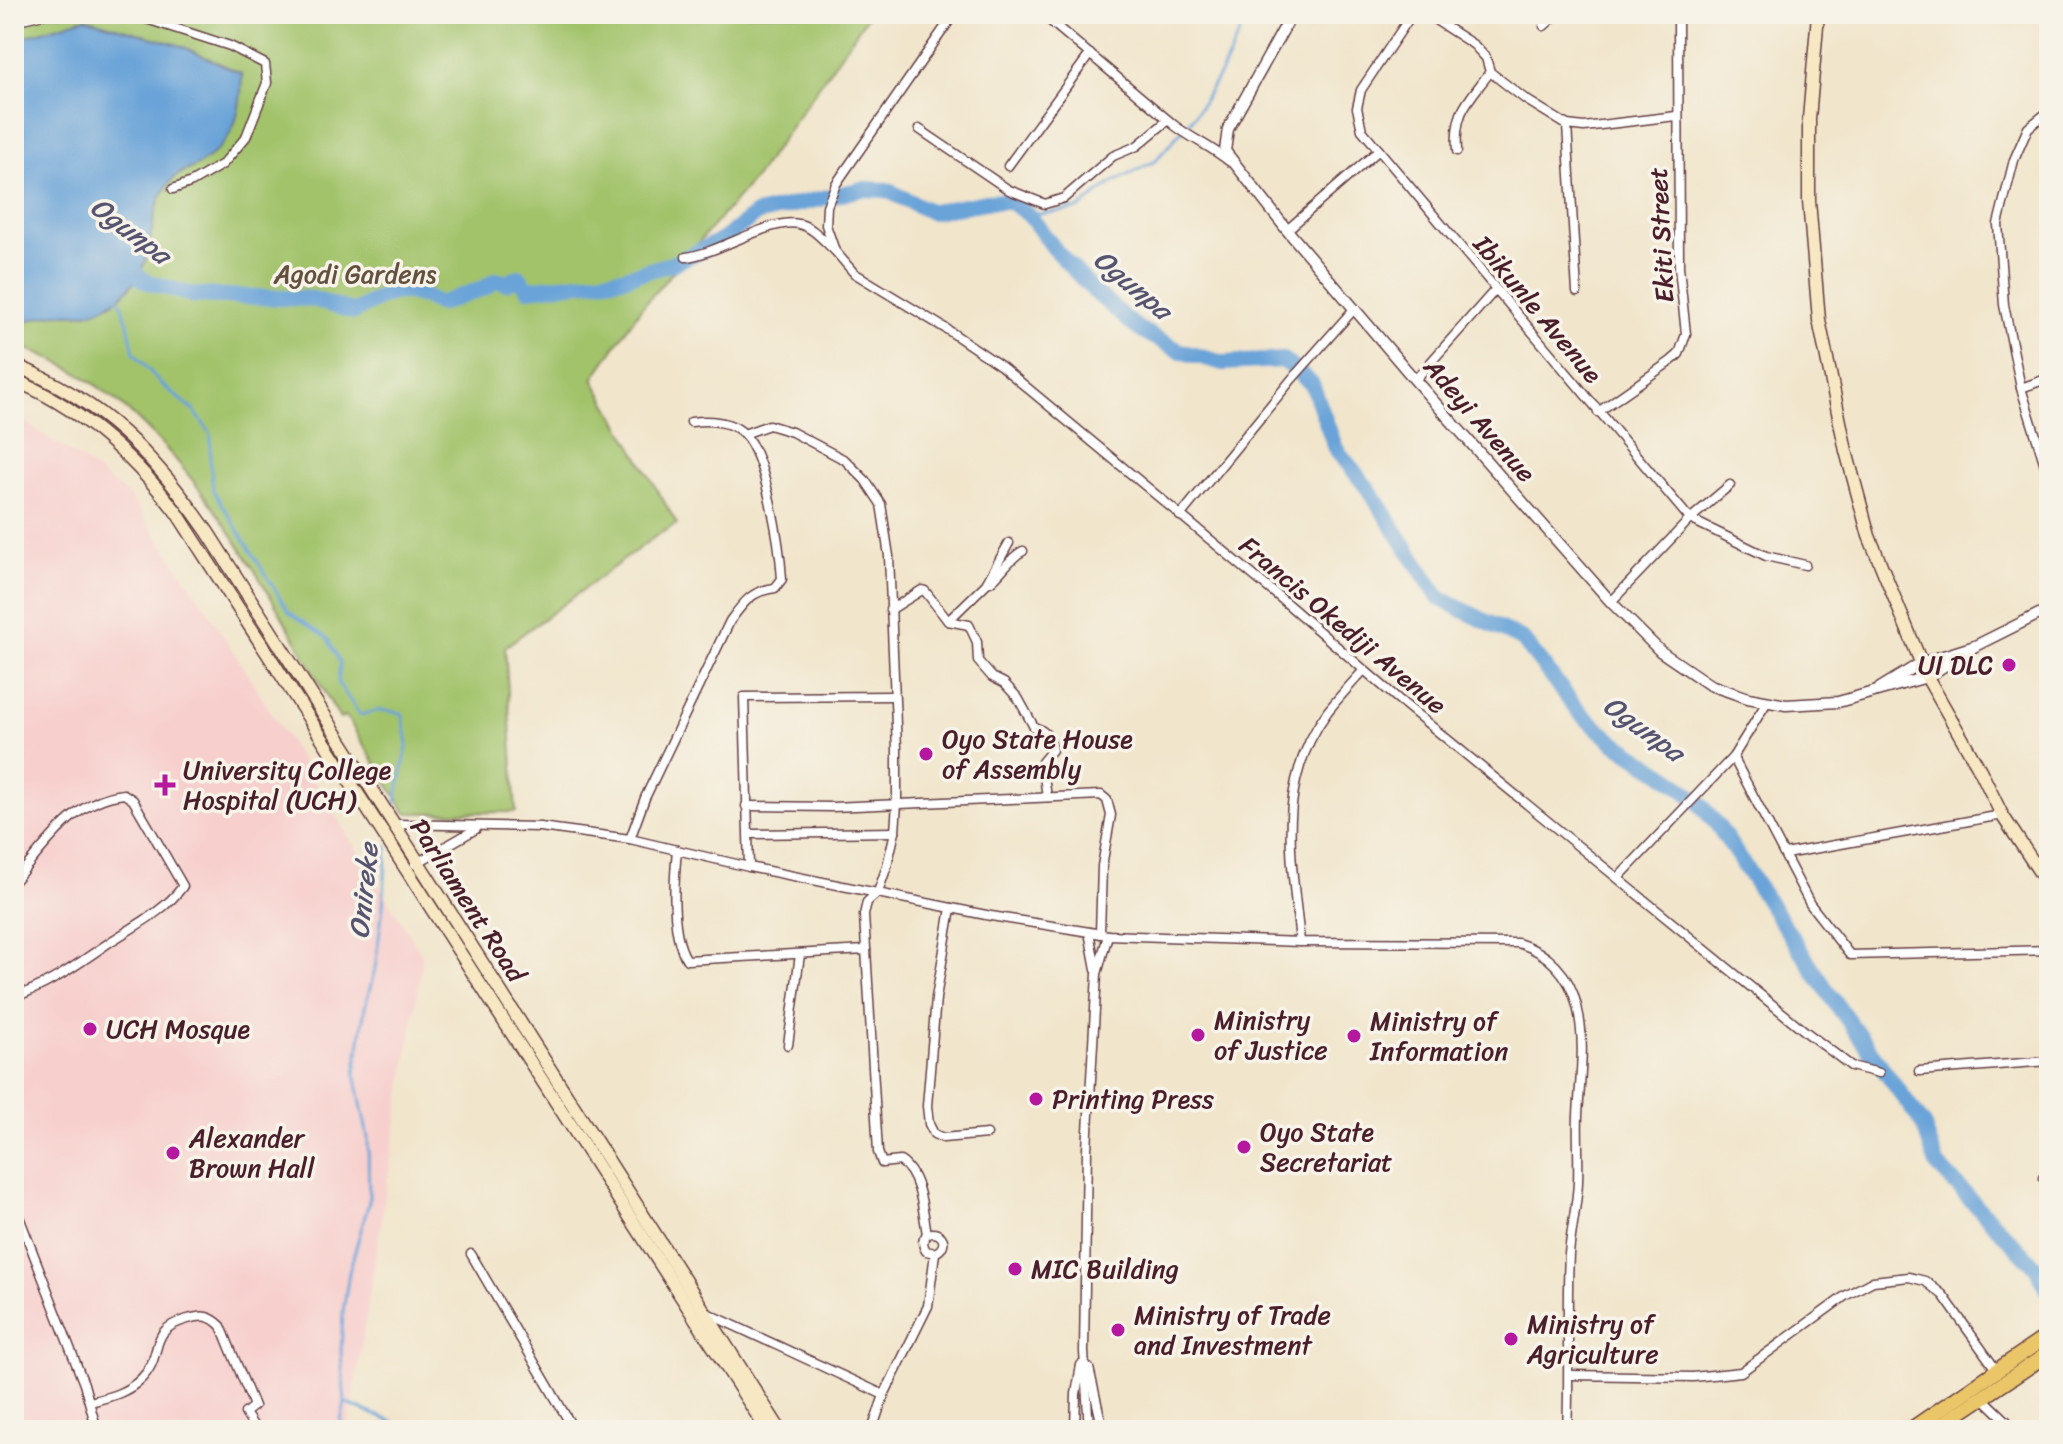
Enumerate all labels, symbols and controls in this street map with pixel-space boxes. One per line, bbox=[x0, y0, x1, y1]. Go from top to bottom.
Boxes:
street label: Ekiti Street bbox=[1634, 166, 1688, 304]
water label: Ogunpa bbox=[80, 183, 185, 280]
street label: Ibikunle Avenue bbox=[1461, 223, 1615, 394]
water label: Ogunpa bbox=[1082, 236, 1186, 335]
park label: Agodi Gardens bbox=[273, 251, 437, 297]
street label: Adeyi Avenue bbox=[1411, 346, 1548, 493]
street label: Francis Okediji Avenue bbox=[1229, 524, 1457, 726]
place label: UI DLC bbox=[1918, 642, 1993, 688]
marker: UI DLC bbox=[2000, 656, 2018, 674]
water label: Ogunpa bbox=[1592, 682, 1698, 777]
place label: Oyo State House of Assembly bbox=[942, 716, 1133, 792]
marker: Oyo State House of Assembly bbox=[917, 745, 935, 763]
place label: University College Hospital (UCH) bbox=[183, 747, 392, 823]
marker: University College Hospital (UCH) bbox=[154, 774, 176, 796]
street label: Parliament Road bbox=[397, 808, 540, 993]
water label: Onireke bbox=[334, 839, 393, 941]
place label: Ministry of Justice bbox=[1214, 997, 1328, 1073]
place label: Ministry of Information bbox=[1369, 998, 1508, 1074]
place label: UCH Mosque bbox=[106, 1006, 250, 1052]
marker: UCH Mosque bbox=[81, 1020, 99, 1038]
marker: Ministry of Justice bbox=[1189, 1026, 1207, 1044]
marker: Ministry of Information bbox=[1345, 1027, 1363, 1045]
place label: Printing Press bbox=[1052, 1076, 1214, 1122]
marker: Printing Press bbox=[1027, 1090, 1045, 1108]
place label: Oyo State Secretariat bbox=[1260, 1109, 1392, 1185]
place label: Alexander Brown Hall bbox=[188, 1115, 315, 1191]
marker: Oyo State Secretariat bbox=[1235, 1138, 1253, 1156]
marker: Alexander Brown Hall bbox=[164, 1144, 182, 1162]
place label: MIC Building bbox=[1031, 1246, 1179, 1292]
marker: MIC Building bbox=[1006, 1260, 1024, 1278]
place label: Ministry of Trade and Investment bbox=[1134, 1292, 1331, 1368]
place label: Ministry of Agriculture bbox=[1526, 1301, 1659, 1377]
marker: Ministry of Trade and Investment bbox=[1109, 1321, 1127, 1339]
marker: Ministry of Agriculture bbox=[1502, 1330, 1520, 1348]

